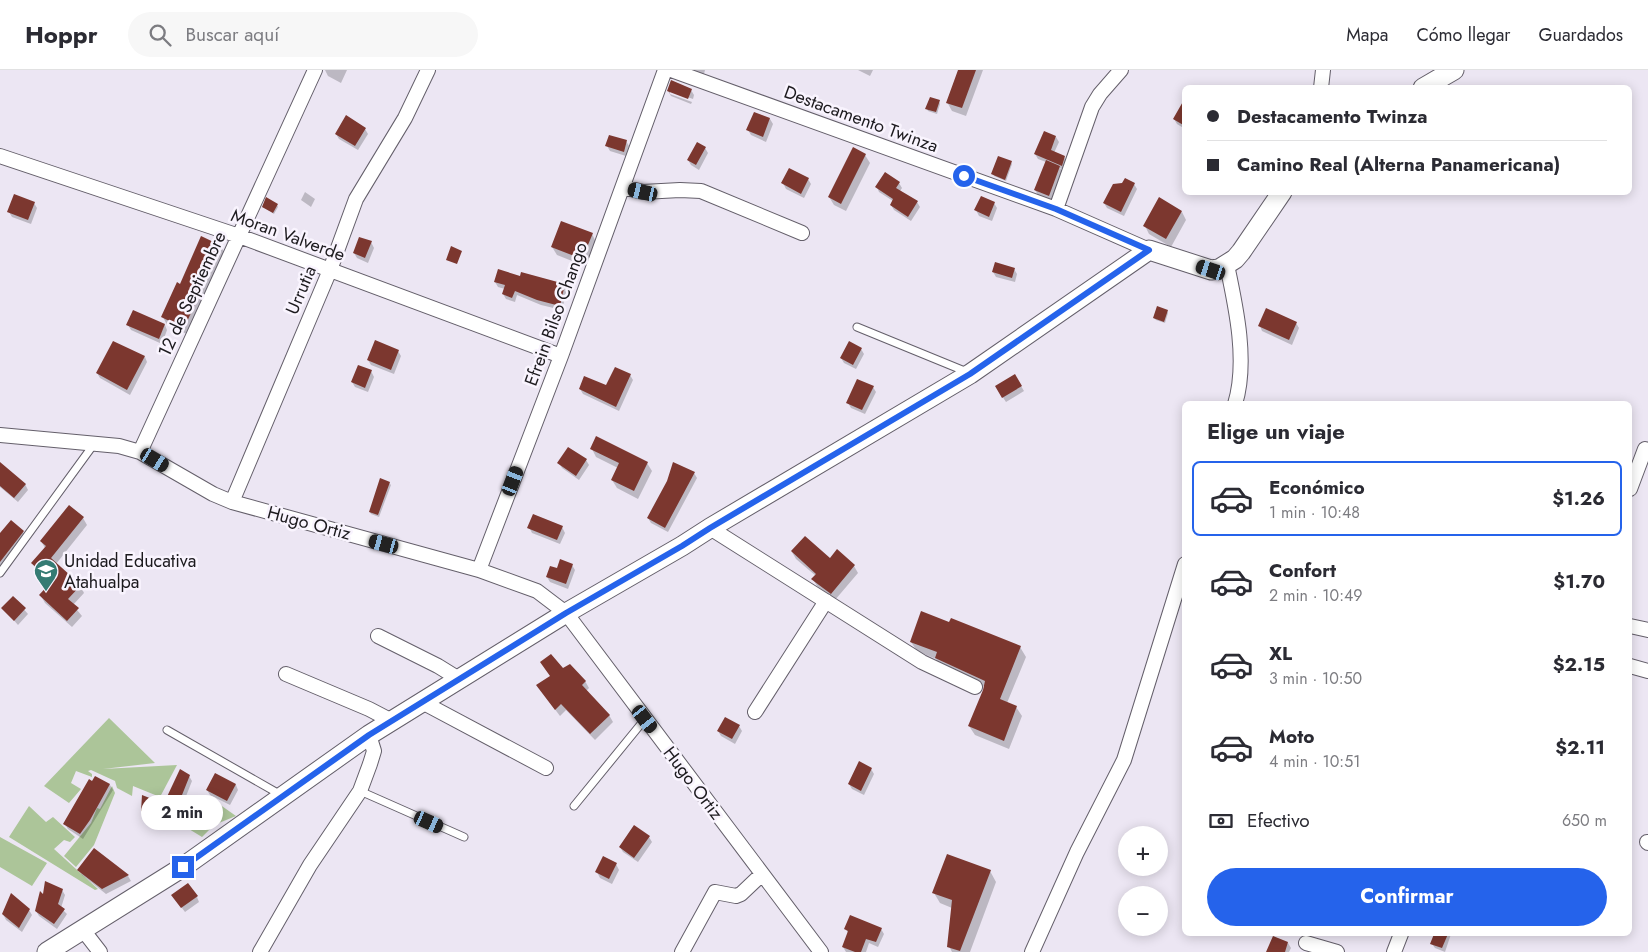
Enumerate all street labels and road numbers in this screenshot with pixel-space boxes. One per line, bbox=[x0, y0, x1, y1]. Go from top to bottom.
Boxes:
street label: Destacamento Twinza bbox=[780, 79, 942, 159]
street label: Moran Valverde bbox=[227, 202, 349, 268]
street label: 12 de Septiembre bbox=[152, 227, 232, 361]
street label: Efrein Bilso Chango bbox=[518, 238, 594, 389]
street label: Urrutia bbox=[279, 262, 323, 318]
street label: Hugo Ortiz bbox=[264, 499, 354, 547]
street label: Hugo Ortiz bbox=[657, 741, 730, 826]

